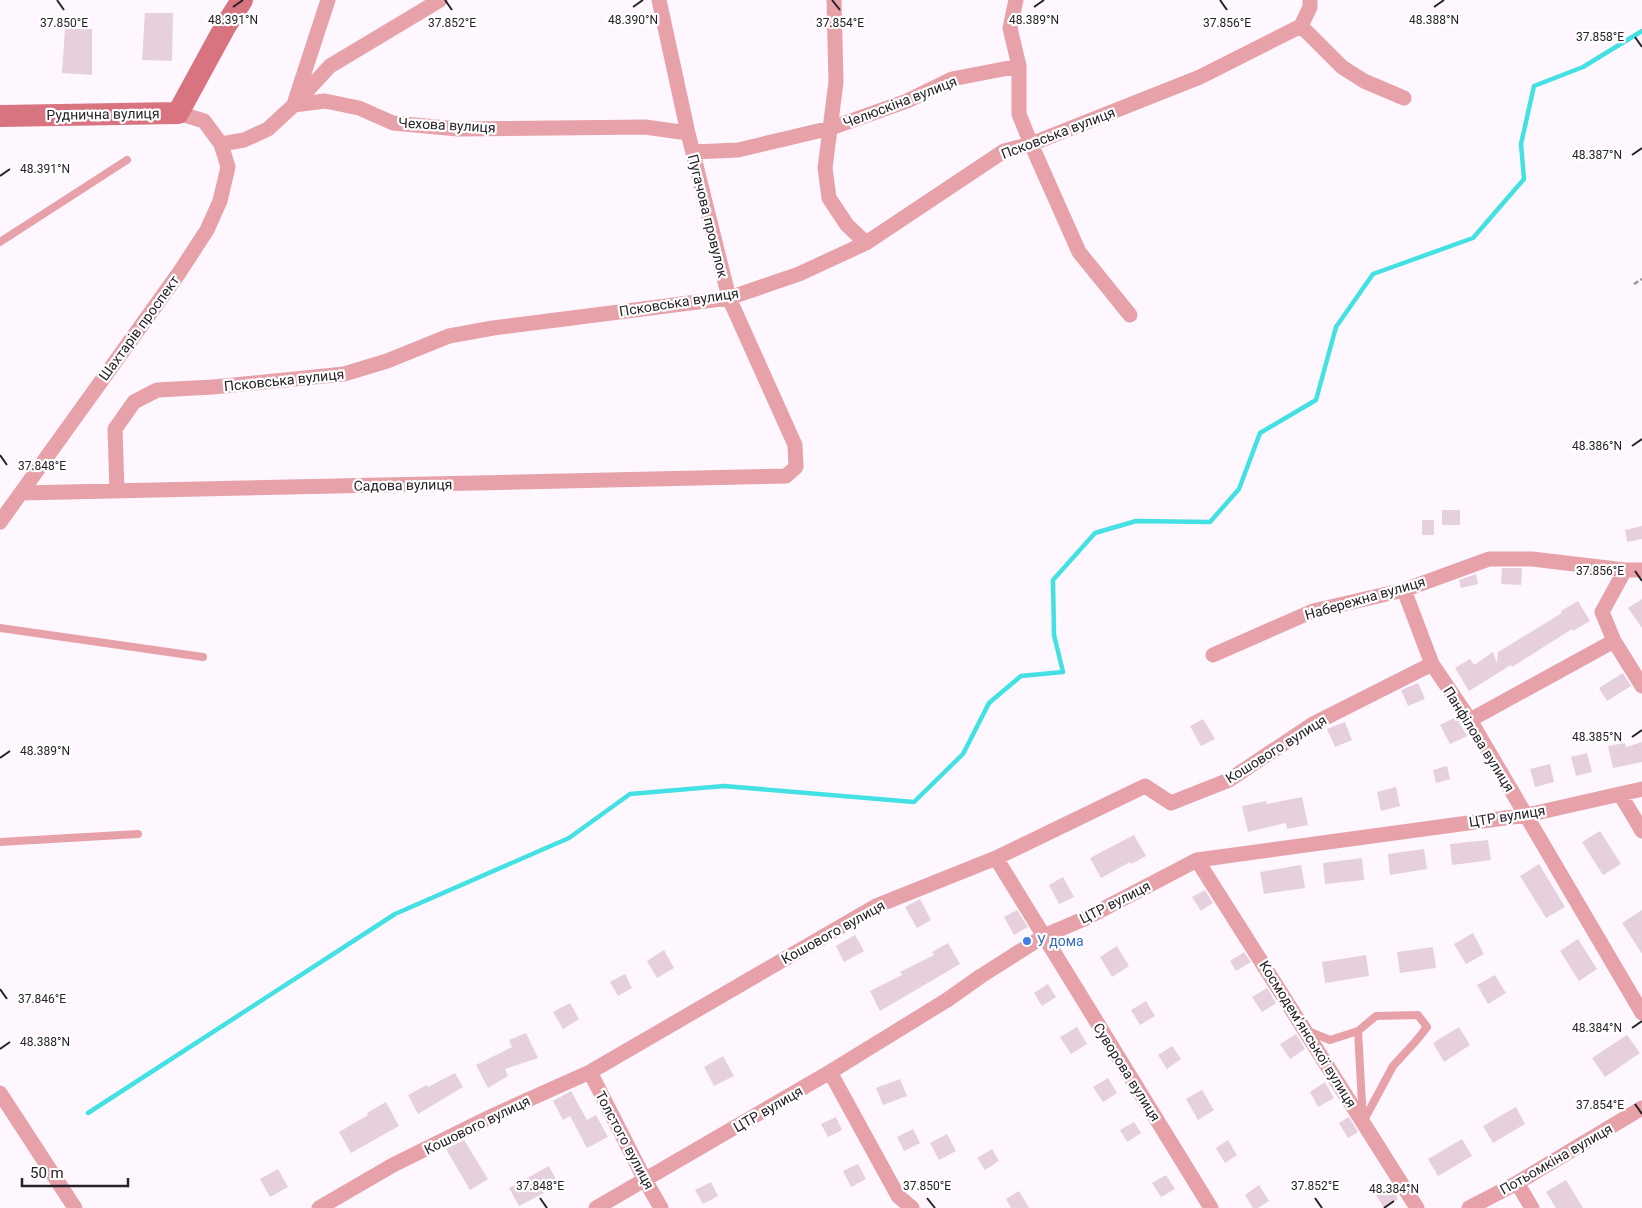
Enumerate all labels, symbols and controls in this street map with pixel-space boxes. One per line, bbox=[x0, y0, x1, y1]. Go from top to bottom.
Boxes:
text: 48.391°N bbox=[208, 13, 258, 27]
text: 48.390°N bbox=[608, 13, 658, 27]
text: 48.389°N bbox=[1009, 13, 1059, 27]
text: 48.388°N bbox=[1409, 13, 1459, 27]
text: 37.850°E bbox=[40, 16, 88, 30]
text: 37.852°E bbox=[428, 16, 476, 30]
text: 37.854°E bbox=[816, 16, 864, 30]
text: 37.856°E bbox=[1203, 16, 1251, 30]
text: 37.858°E bbox=[1576, 30, 1624, 44]
street label: Челюскіна вулиця bbox=[841, 73, 959, 131]
street label: Псковська вулиця bbox=[999, 104, 1117, 162]
street label: Руднична вулиця bbox=[46, 105, 160, 123]
street label: Чехова вулиця bbox=[398, 114, 496, 136]
text: 48.387°N bbox=[1572, 148, 1622, 162]
street label: Пугачова провулок bbox=[685, 153, 731, 280]
text: 48.391°N bbox=[20, 162, 70, 176]
street label: Шахтарів проспект bbox=[96, 272, 183, 384]
street label: Псковська вулиця bbox=[618, 285, 740, 319]
street label: Псковська вулиця bbox=[223, 366, 345, 394]
text: 48.386°N bbox=[1572, 439, 1622, 453]
text: 37.848°E bbox=[18, 459, 66, 473]
street label: Садова вулиця bbox=[353, 476, 453, 494]
text: 37.856°E bbox=[1576, 564, 1624, 578]
street label: Набережна вулиця bbox=[1303, 573, 1427, 623]
street label: Панфілова вулиця bbox=[1440, 683, 1518, 795]
street label: Кошового вулиця bbox=[1223, 712, 1329, 786]
text: 48.385°N bbox=[1572, 730, 1622, 744]
text: 48.389°N bbox=[20, 744, 70, 758]
street label: ЦТР вулиця bbox=[1468, 802, 1546, 830]
street label: ЦТР вулиця bbox=[1077, 877, 1153, 927]
street label: Кошового вулиця bbox=[778, 897, 888, 967]
place label: У дома bbox=[1037, 933, 1084, 949]
marker: У дома bbox=[1021, 935, 1033, 947]
street label: Космодем'янської вулиця bbox=[1256, 958, 1360, 1110]
text: 37.846°E bbox=[18, 992, 66, 1006]
street label: Суворова вулиця bbox=[1090, 1020, 1164, 1124]
text: 48.384°N bbox=[1572, 1021, 1622, 1035]
text: 48.388°N bbox=[20, 1035, 70, 1049]
street label: ЦТР вулиця bbox=[731, 1083, 805, 1135]
street label: Толстого вулиця bbox=[592, 1088, 658, 1192]
street label: Кошового вулиця bbox=[421, 1092, 533, 1158]
text: 37.854°E bbox=[1576, 1098, 1624, 1112]
street label: Потьомкіна вулиця bbox=[1497, 1120, 1615, 1198]
scale bar bbox=[22, 1156, 129, 1188]
text: 50 m bbox=[30, 1164, 64, 1182]
text: 37.848°E bbox=[516, 1179, 564, 1193]
text: 37.850°E bbox=[903, 1179, 951, 1193]
text: 37.852°E bbox=[1291, 1179, 1339, 1193]
text: 48.384°N bbox=[1369, 1182, 1419, 1196]

